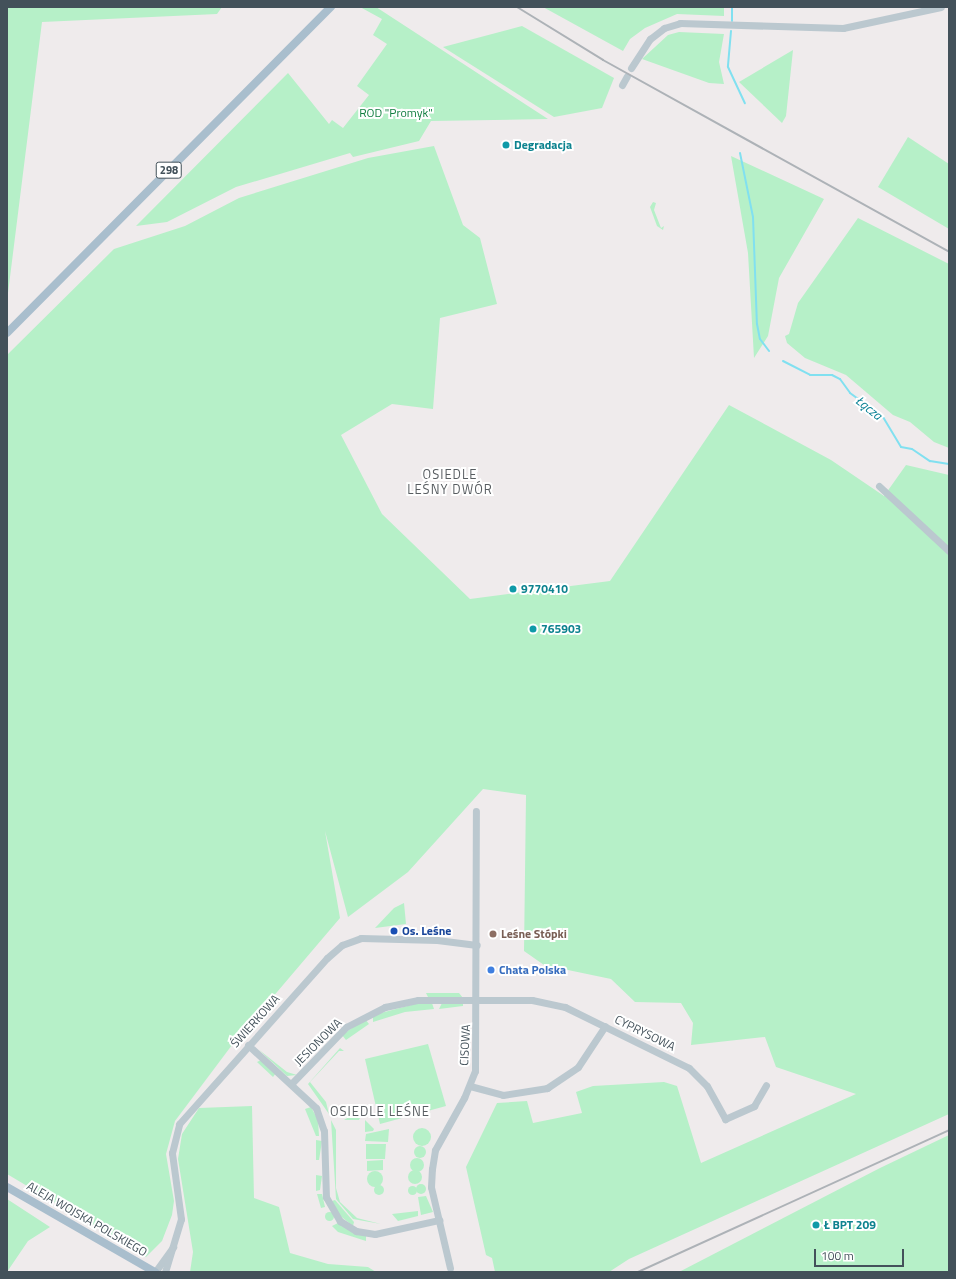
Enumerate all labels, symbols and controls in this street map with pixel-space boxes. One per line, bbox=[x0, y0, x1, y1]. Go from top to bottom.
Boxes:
park label: ROD "Promyk" bbox=[359, 106, 433, 120]
place label: Degradacja bbox=[514, 138, 572, 152]
marker: Degradacja bbox=[501, 140, 511, 150]
road number: 298 bbox=[155, 161, 183, 179]
water label: Łącza bbox=[853, 393, 885, 423]
district label: OSIEDLE LEŚNY DWÓR bbox=[407, 467, 493, 498]
place label: 9770410 bbox=[521, 582, 568, 596]
marker: 9770410 bbox=[508, 584, 518, 594]
place label: 765903 bbox=[541, 622, 581, 636]
marker: 765903 bbox=[528, 624, 538, 634]
place label: Os. Leśne bbox=[402, 924, 451, 938]
marker: Os. Leśne bbox=[389, 926, 399, 936]
place label: Leśne Stópki bbox=[501, 927, 567, 941]
marker: Leśne Stópki bbox=[488, 929, 498, 939]
place label: Chata Polska bbox=[499, 963, 566, 977]
marker: Chata Polska bbox=[486, 965, 496, 975]
street label: ŚWIERKOWA bbox=[228, 992, 282, 1050]
street label: CYPRYSOWA bbox=[612, 1012, 678, 1054]
street label: JESIONOWA bbox=[291, 1015, 345, 1069]
street label: CISOWA bbox=[457, 1024, 473, 1066]
district label: OSIEDLE LEŚNE bbox=[330, 1103, 430, 1119]
street label: ALEJA WOJSKA POLSKIEGO bbox=[24, 1179, 150, 1259]
place label: Ł BPT 209 bbox=[824, 1218, 876, 1232]
marker: Ł BPT 209 bbox=[811, 1220, 821, 1230]
scale bar bbox=[816, 1241, 906, 1267]
text: 100 m bbox=[821, 1246, 854, 1265]

